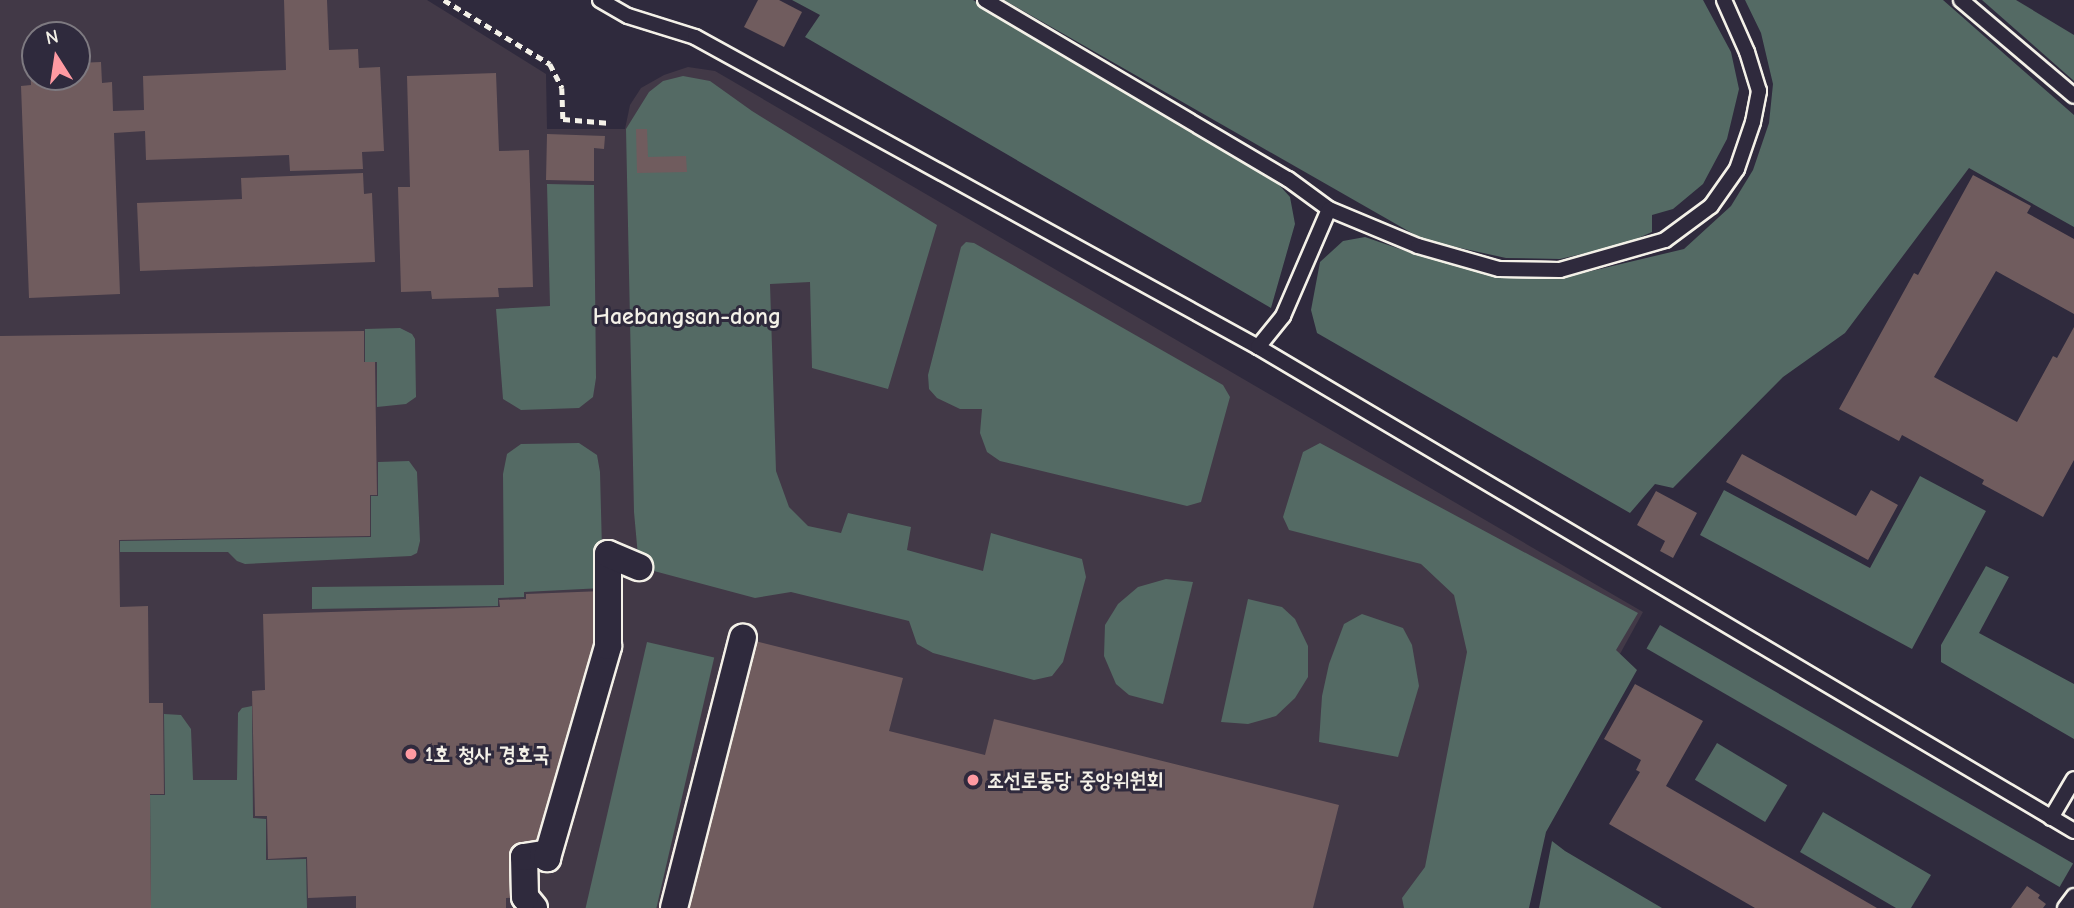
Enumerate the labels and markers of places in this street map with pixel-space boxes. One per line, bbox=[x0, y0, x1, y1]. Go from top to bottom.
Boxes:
place label: 1호 청사 경호국 bbox=[425, 741, 550, 767]
marker: 1호 청사 경호국 bbox=[403, 746, 419, 762]
place label: 조선로동당 중앙위원회 bbox=[987, 767, 1163, 793]
marker: 조선로동당 중앙위원회 bbox=[965, 772, 981, 788]

